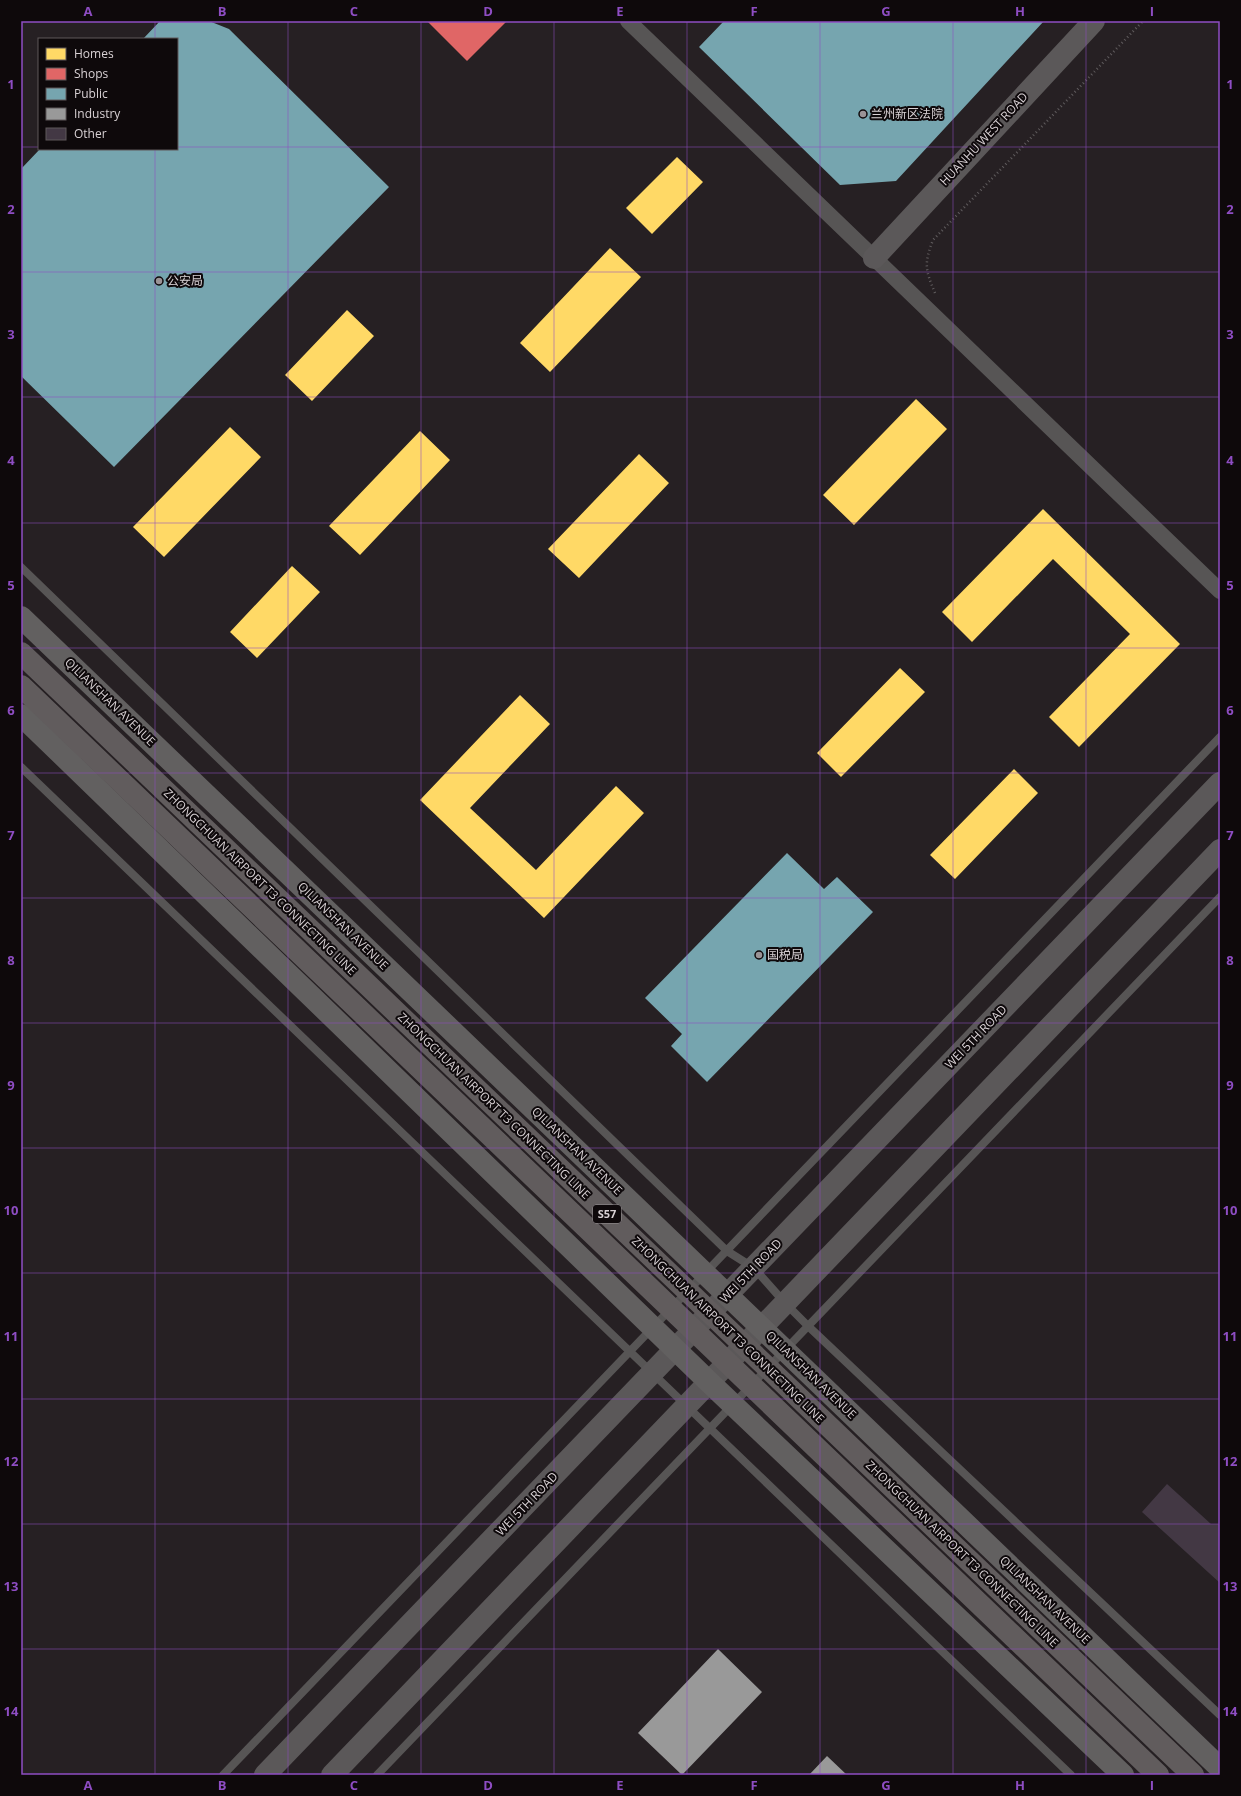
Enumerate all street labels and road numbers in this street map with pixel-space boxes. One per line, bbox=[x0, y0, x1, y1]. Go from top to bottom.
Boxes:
street label: HUANHU WEST ROAD bbox=[936, 88, 1031, 189]
street label: QILIANSHAN AVENUE bbox=[61, 654, 159, 749]
street label: ZHONGCHUAN AIRPORT T3 CONNECTING LINE bbox=[160, 785, 360, 979]
street label: QILIANSHAN AVENUE bbox=[294, 878, 392, 973]
street label: WEI 5TH ROAD bbox=[941, 1001, 1010, 1072]
street label: ZHONGCHUAN AIRPORT T3 CONNECTING LINE bbox=[394, 1009, 594, 1203]
street label: QILIANSHAN AVENUE bbox=[528, 1103, 626, 1198]
road number: S57 bbox=[593, 1205, 621, 1223]
street label: ZHONGCHUAN AIRPORT T3 CONNECTING LINE bbox=[628, 1233, 828, 1427]
street label: WEI 5TH ROAD bbox=[716, 1235, 785, 1306]
street label: QILIANSHAN AVENUE bbox=[762, 1327, 860, 1422]
street label: ZHONGCHUAN AIRPORT T3 CONNECTING LINE bbox=[862, 1457, 1062, 1651]
street label: WEI 5TH ROAD bbox=[492, 1468, 561, 1539]
street label: QILIANSHAN AVENUE bbox=[996, 1552, 1094, 1647]

